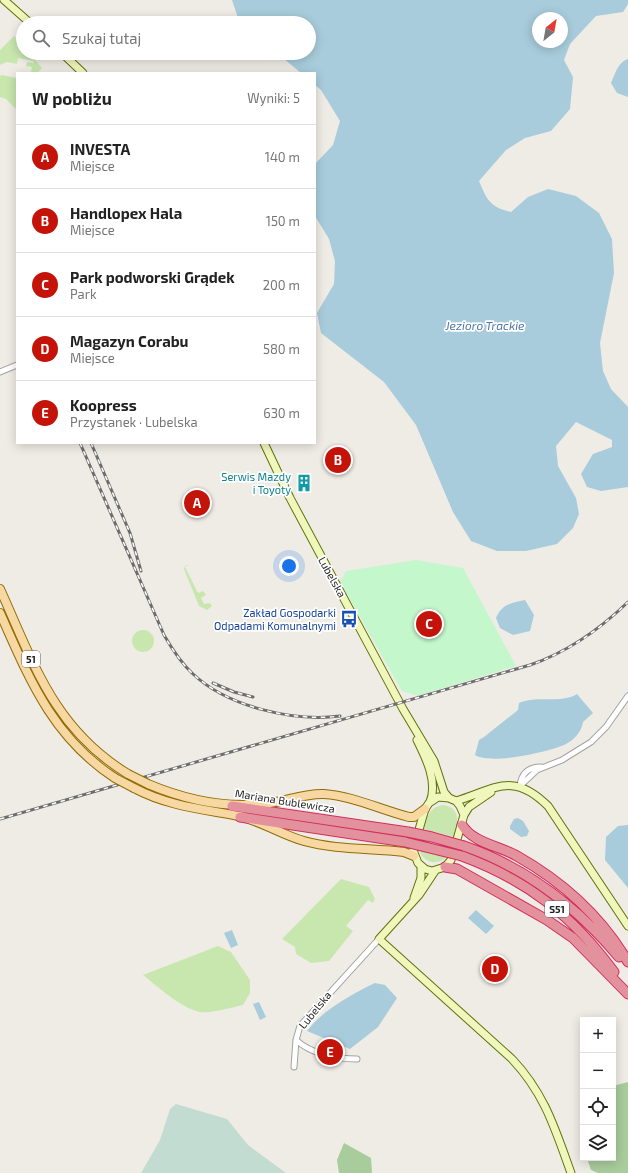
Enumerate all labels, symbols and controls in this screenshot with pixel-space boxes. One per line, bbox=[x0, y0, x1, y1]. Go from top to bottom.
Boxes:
north arrow bbox=[532, 12, 568, 48]
search box bbox=[16, 16, 316, 60]
icon: search bbox=[30, 27, 52, 49]
text: Szukaj tutaj bbox=[62, 29, 141, 47]
text: W pobliżu bbox=[32, 88, 112, 108]
text: Wyniki: 5 bbox=[247, 90, 300, 106]
text: INVESTA bbox=[70, 140, 130, 158]
text: A bbox=[41, 149, 49, 165]
text: 140 m bbox=[265, 149, 300, 165]
text: Miejsce bbox=[70, 158, 115, 174]
text: Handlopex Hala bbox=[70, 204, 182, 222]
text: B bbox=[41, 213, 49, 229]
text: 150 m bbox=[266, 213, 300, 229]
text: Miejsce bbox=[70, 222, 115, 238]
text: Park podworski Grądek bbox=[70, 268, 235, 286]
text: C bbox=[41, 277, 49, 293]
text: 200 m bbox=[263, 277, 300, 293]
text: Park bbox=[70, 286, 97, 302]
water label: Jezioro Trackie bbox=[444, 318, 525, 332]
text: Magazyn Corabu bbox=[70, 332, 189, 350]
text: D bbox=[41, 341, 49, 357]
text: 580 m bbox=[263, 341, 300, 357]
text: Miejsce bbox=[70, 350, 115, 366]
text: Koopress bbox=[70, 396, 137, 414]
text: E bbox=[41, 405, 49, 421]
text: 630 m bbox=[263, 405, 300, 421]
text: Przystanek · Lubelska bbox=[70, 414, 198, 430]
pin: B bbox=[325, 445, 351, 475]
place label: Serwis Mazdy i Toyoty bbox=[221, 470, 291, 496]
building icon: Serwis Mazdy i Toyoty bbox=[294, 473, 314, 493]
pin: A bbox=[184, 488, 210, 518]
street label: Lubelska bbox=[316, 554, 349, 599]
your location bbox=[279, 556, 299, 576]
place label: Zakład Gospodarki Odpadami Komunalnymi bbox=[214, 606, 336, 632]
bus stop icon: Zakład Gospodarki Odpadami Komunalnymi bbox=[339, 609, 359, 629]
pin: C bbox=[416, 609, 442, 639]
road number: 51 bbox=[22, 651, 40, 667]
street label: Mariana Bublewicza bbox=[234, 786, 336, 815]
road number: S51 bbox=[545, 901, 569, 917]
pin: D bbox=[482, 954, 508, 984]
street label: Lubelska bbox=[296, 988, 334, 1031]
map controls bbox=[580, 1017, 616, 1161]
button: + bbox=[580, 1017, 616, 1053]
pin: E bbox=[317, 1037, 343, 1067]
button: − bbox=[580, 1053, 616, 1089]
button: locate bbox=[580, 1089, 616, 1125]
button: layers bbox=[580, 1125, 616, 1161]

